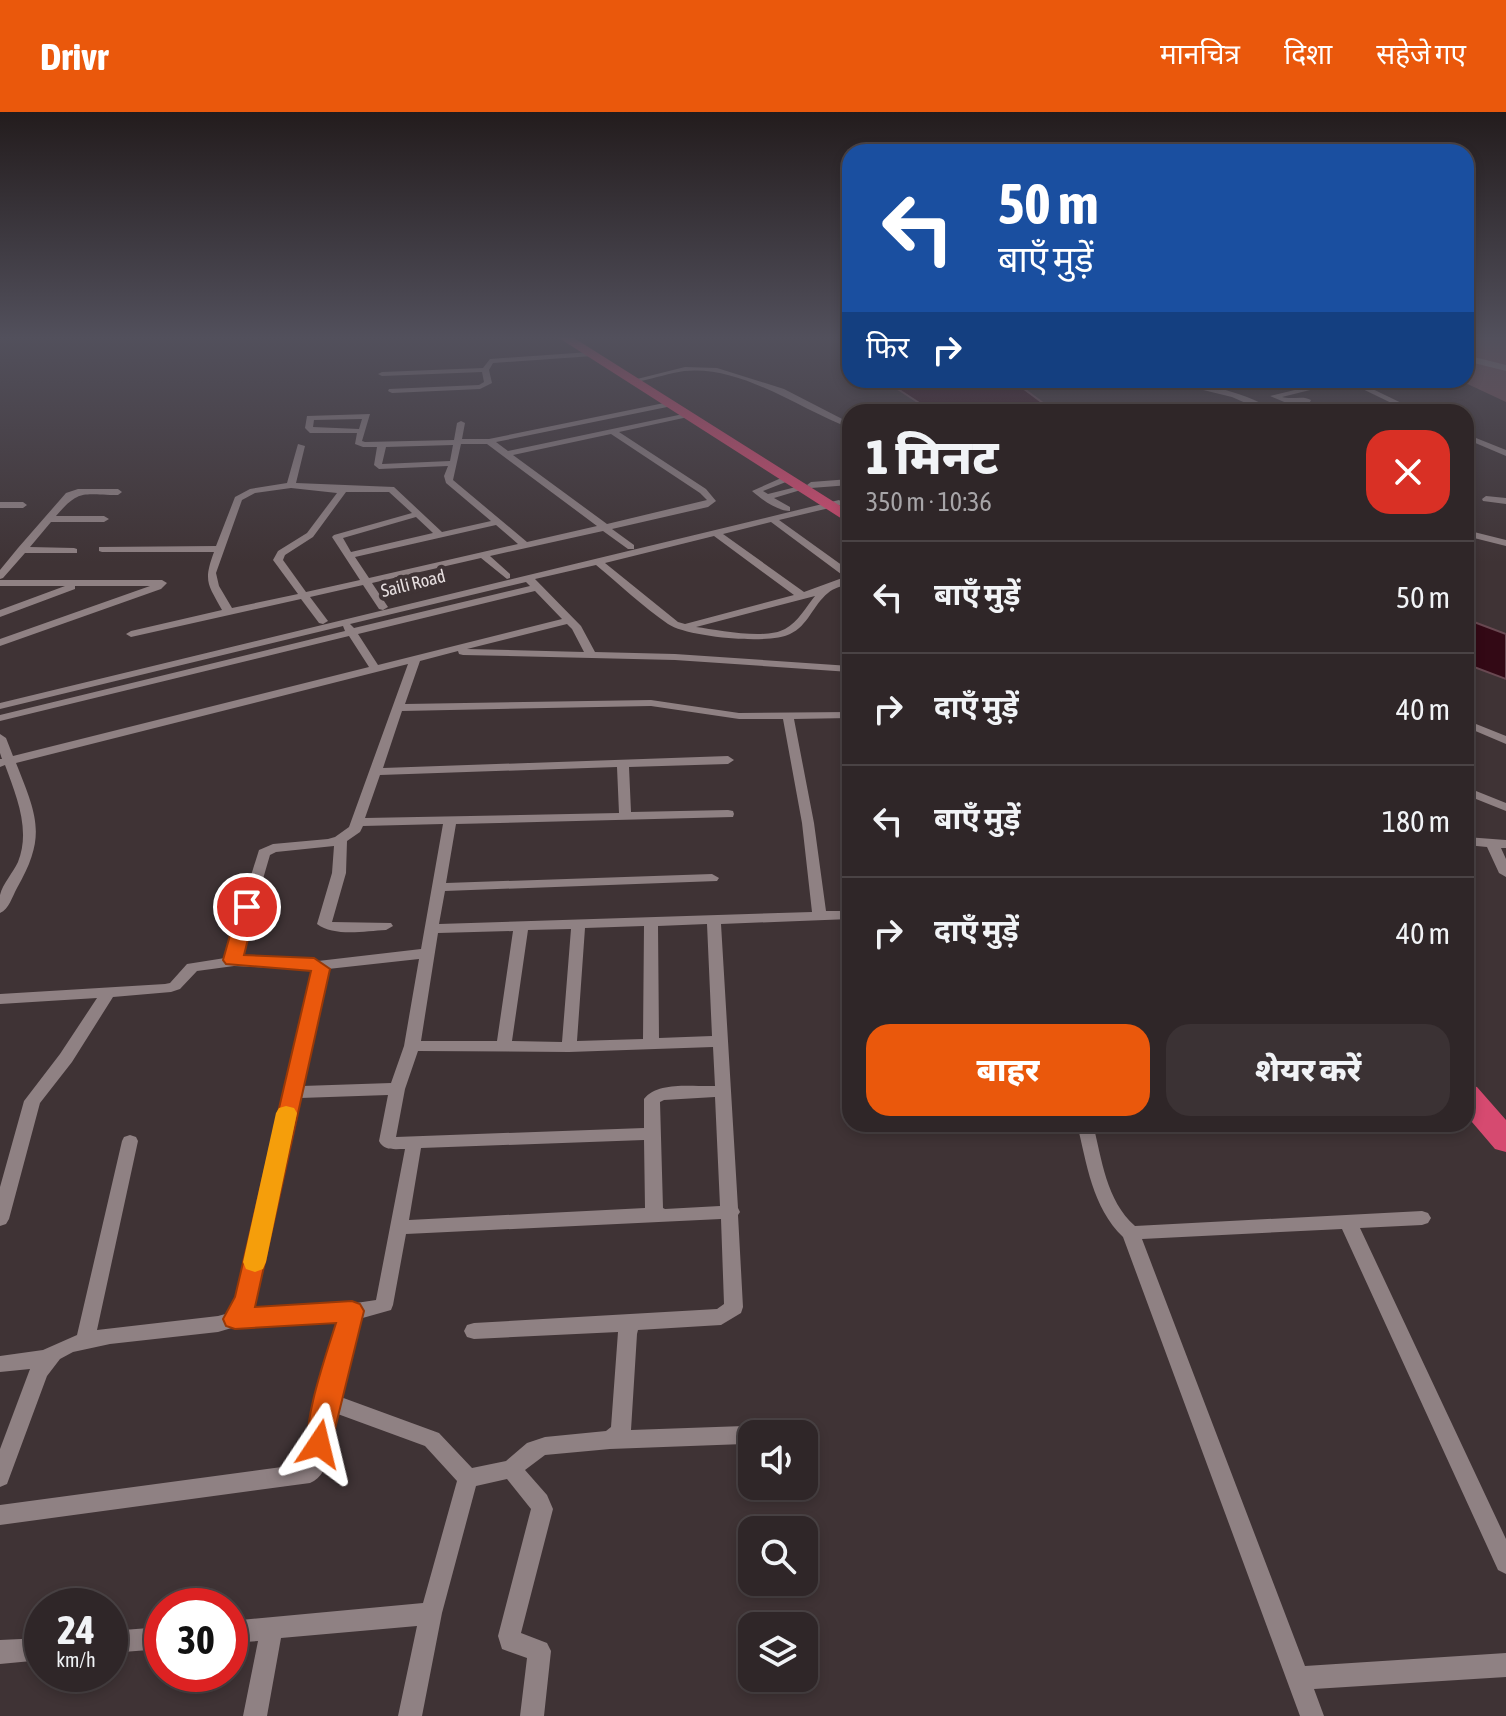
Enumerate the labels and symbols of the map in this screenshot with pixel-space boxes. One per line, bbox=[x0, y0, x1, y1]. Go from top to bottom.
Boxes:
street label: Saili Road bbox=[379, 565, 447, 601]
pin bbox=[213, 873, 281, 941]
position arrow bbox=[277, 1402, 361, 1486]
speed limit sign: 30 bbox=[144, 1588, 248, 1692]

